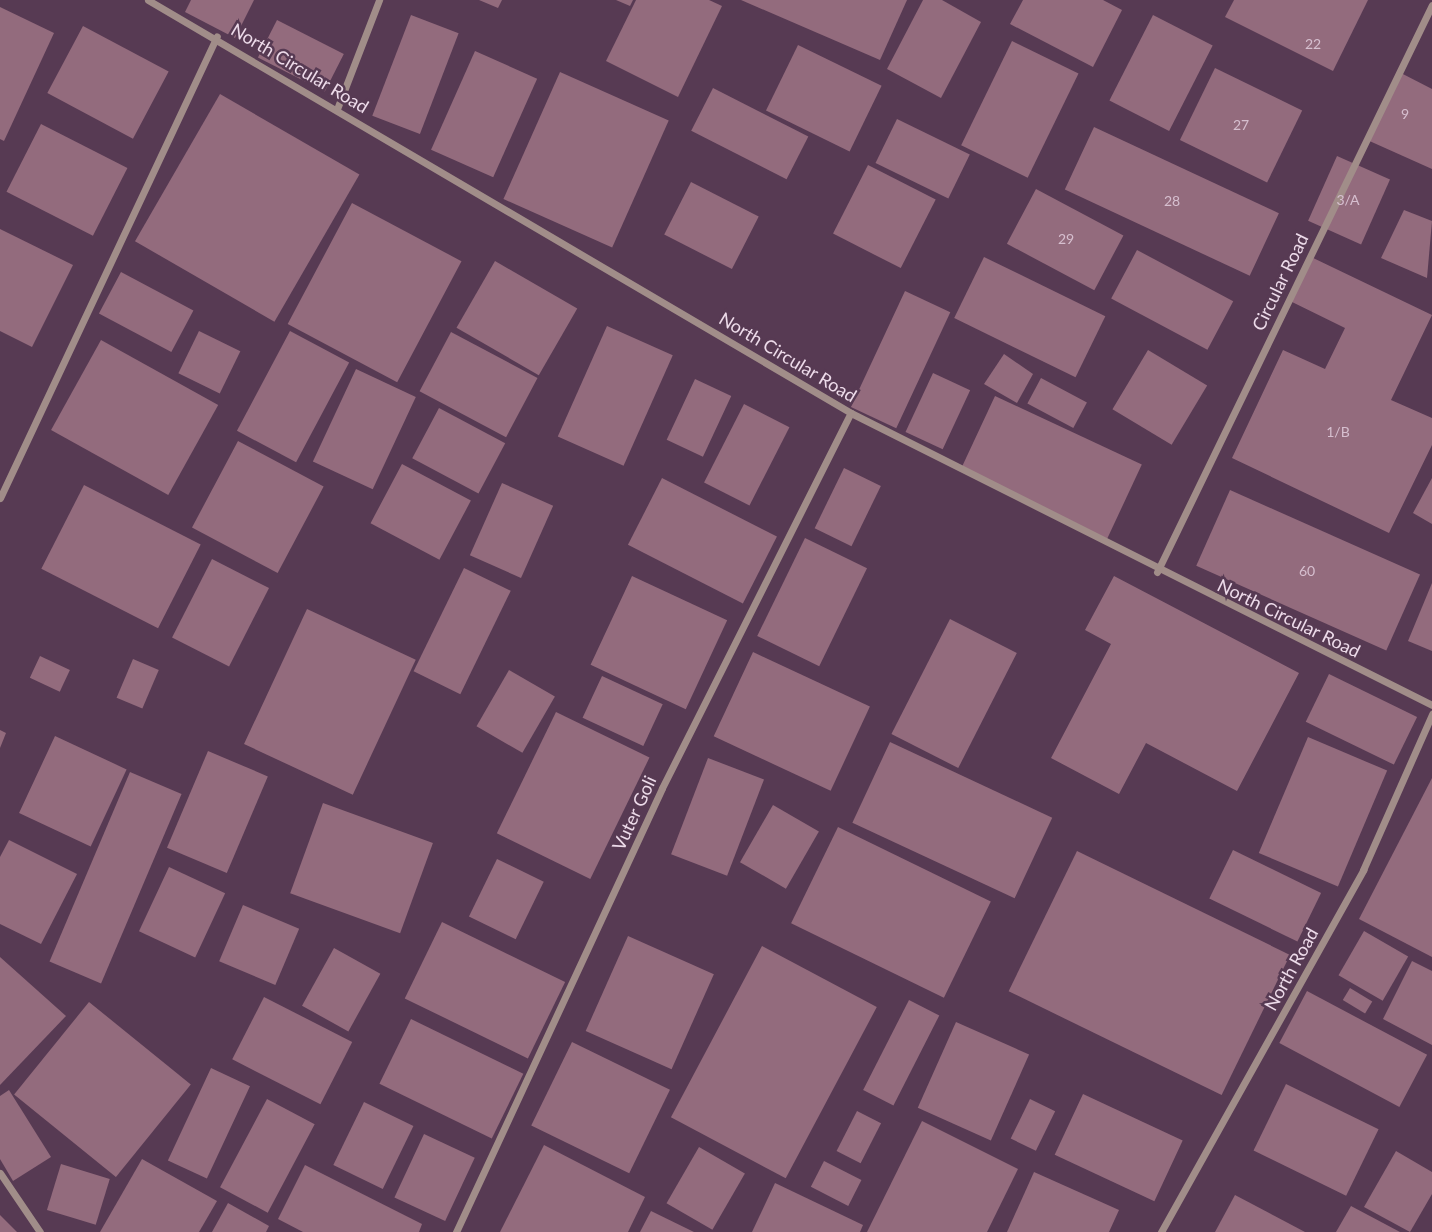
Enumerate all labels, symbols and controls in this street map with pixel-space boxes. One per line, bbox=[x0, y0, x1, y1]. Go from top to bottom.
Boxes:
street label: North Circular Road bbox=[227, 18, 373, 118]
house number: 22 bbox=[1305, 36, 1321, 52]
house number: 9 bbox=[1401, 106, 1409, 122]
house number: 27 bbox=[1233, 117, 1249, 133]
house number: 3/A bbox=[1336, 192, 1360, 208]
house number: 28 bbox=[1164, 193, 1180, 209]
street label: Circular Road bbox=[1247, 230, 1313, 334]
house number: 29 bbox=[1058, 231, 1074, 247]
street label: North Circular Road bbox=[715, 307, 861, 407]
house number: 1/B bbox=[1326, 424, 1350, 440]
house number: 60 bbox=[1299, 563, 1315, 579]
street label: North Circular Road bbox=[1214, 574, 1364, 662]
street label: Vuter Goli bbox=[607, 772, 661, 854]
street label: North Road bbox=[1259, 924, 1323, 1014]

